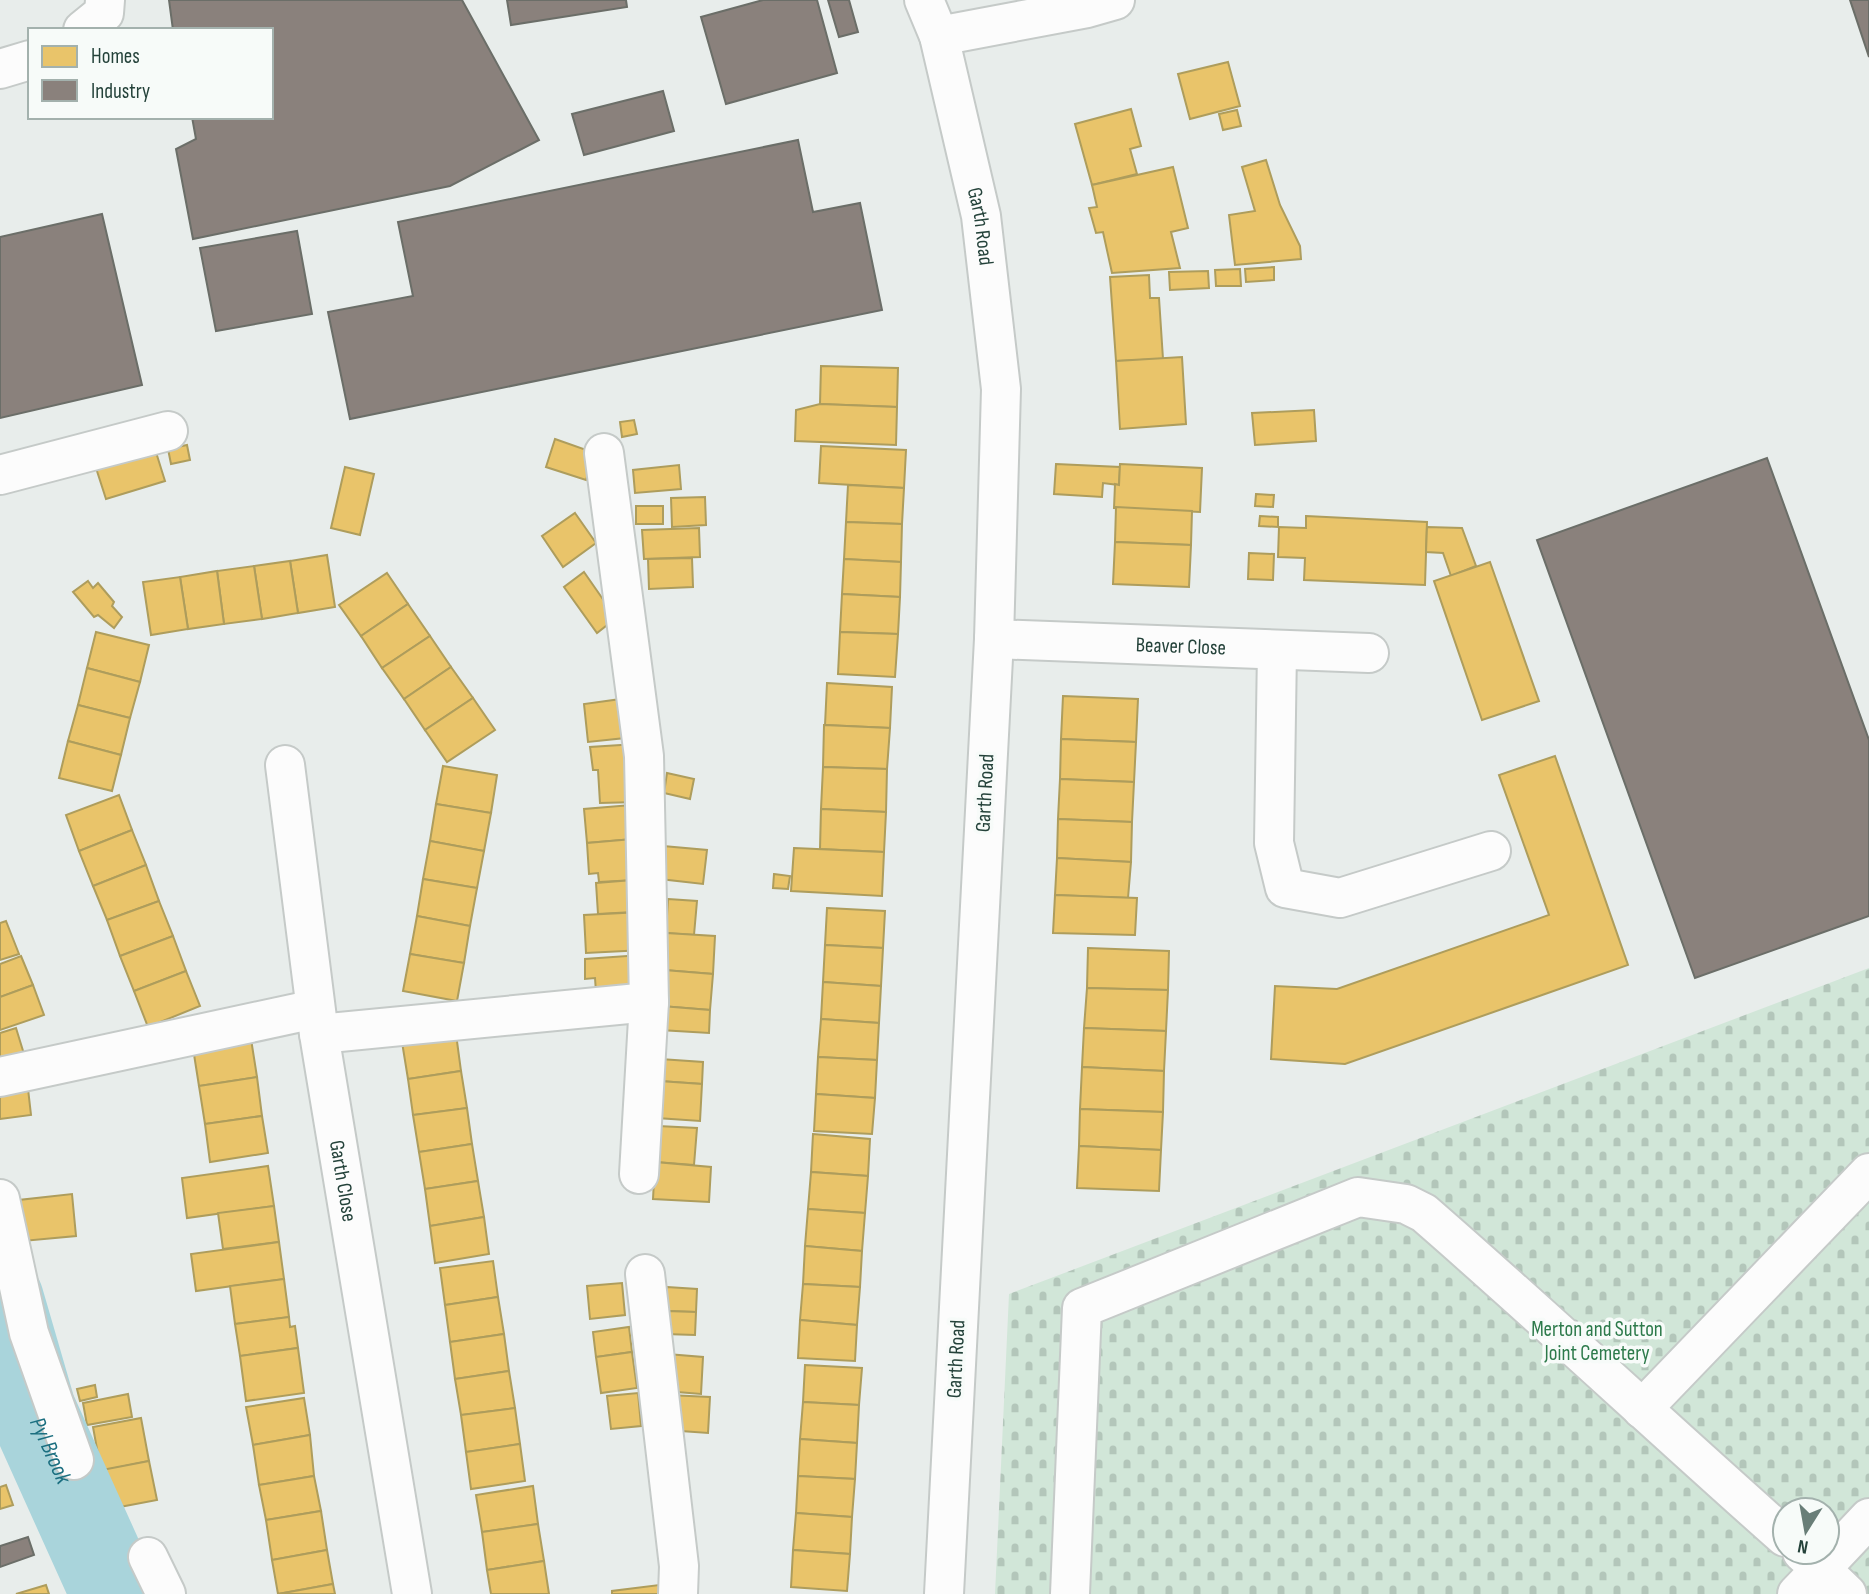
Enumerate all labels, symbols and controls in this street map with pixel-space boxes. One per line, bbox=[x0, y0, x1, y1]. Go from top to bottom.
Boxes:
legend bbox=[28, 28, 273, 119]
text: Homes bbox=[91, 44, 140, 69]
text: Industry bbox=[91, 79, 150, 104]
street label: Garth Road bbox=[962, 185, 999, 267]
street label: Beaver Close bbox=[1135, 632, 1226, 660]
street label: Garth Road bbox=[970, 753, 1000, 833]
street label: Garth Close bbox=[324, 1138, 362, 1223]
park label: Merton and Sutton Joint Cemetery bbox=[1531, 1317, 1663, 1366]
street label: Garth Road bbox=[941, 1319, 971, 1399]
water label: Pyl Brook bbox=[23, 1413, 78, 1489]
north arrow bbox=[1771, 1496, 1841, 1566]
text: N bbox=[1796, 1534, 1810, 1558]

